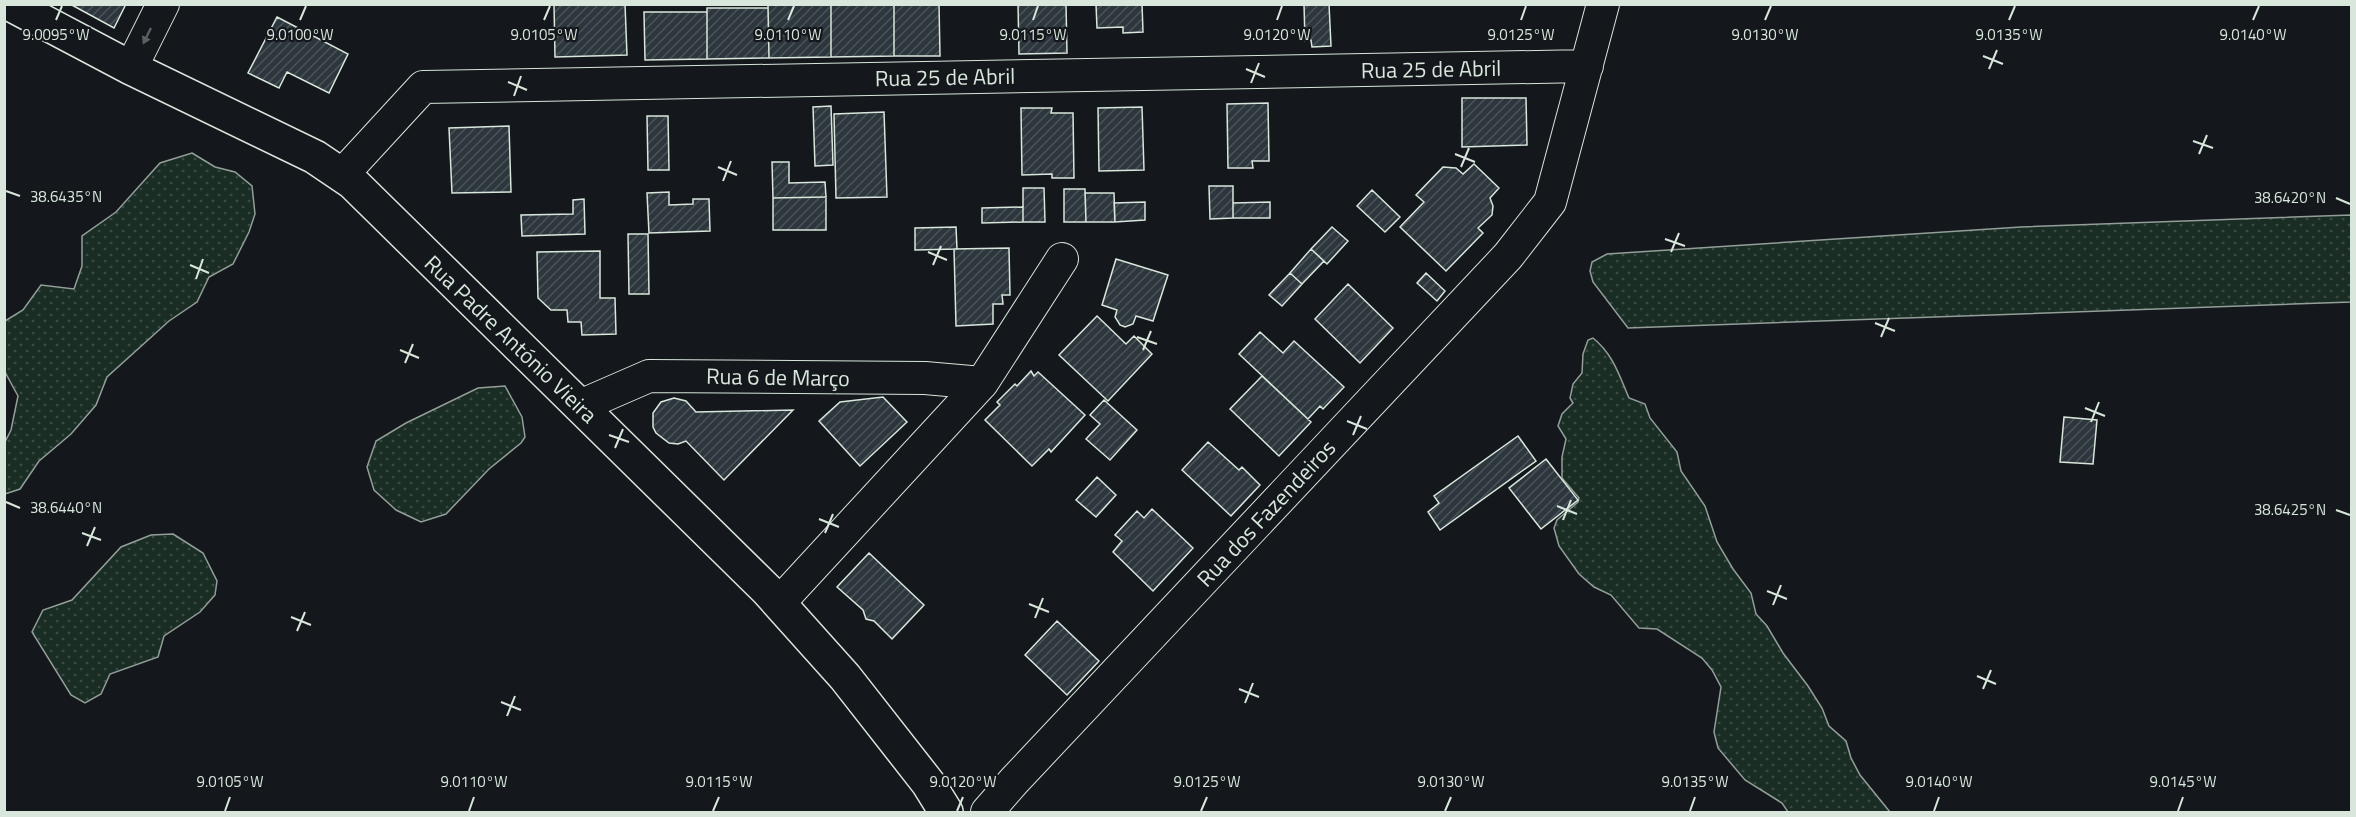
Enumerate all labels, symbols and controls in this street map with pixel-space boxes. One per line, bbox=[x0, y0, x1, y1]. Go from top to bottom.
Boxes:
text: 9.0095°W bbox=[23, 23, 89, 46]
text: 9.0100°W bbox=[267, 23, 333, 46]
text: 9.0105°W bbox=[511, 23, 577, 46]
text: 9.0110°W bbox=[755, 23, 821, 46]
text: 9.0115°W bbox=[1000, 23, 1066, 46]
text: 9.0120°W bbox=[1244, 23, 1310, 46]
text: 9.0125°W bbox=[1488, 23, 1554, 46]
text: 9.0130°W bbox=[1732, 23, 1798, 46]
text: 9.0135°W bbox=[1976, 23, 2042, 46]
text: 9.0140°W bbox=[2220, 23, 2286, 46]
one-way arrow bbox=[142, 28, 152, 45]
street label: Rua 25 de Abril bbox=[1361, 51, 1501, 87]
street label: Rua 25 de Abril bbox=[875, 59, 1015, 95]
text: 38.6435°N bbox=[30, 185, 102, 208]
text: 38.6420°N bbox=[2254, 186, 2326, 209]
street label: Rua Padre António Vieira bbox=[417, 247, 605, 431]
street label: Rua 6 de Março bbox=[706, 359, 850, 395]
street label: Rua dos Fazendeiros bbox=[1188, 432, 1344, 594]
text: 38.6440°N bbox=[30, 496, 102, 519]
text: 38.6425°N bbox=[2254, 498, 2326, 521]
text: 9.0105°W bbox=[197, 770, 263, 793]
text: 9.0110°W bbox=[441, 770, 507, 793]
text: 9.0115°W bbox=[686, 770, 752, 793]
text: 9.0120°W bbox=[930, 770, 996, 793]
text: 9.0125°W bbox=[1174, 770, 1240, 793]
text: 9.0130°W bbox=[1418, 770, 1484, 793]
text: 9.0135°W bbox=[1662, 770, 1728, 793]
text: 9.0140°W bbox=[1906, 770, 1972, 793]
text: 9.0145°W bbox=[2150, 770, 2216, 793]

